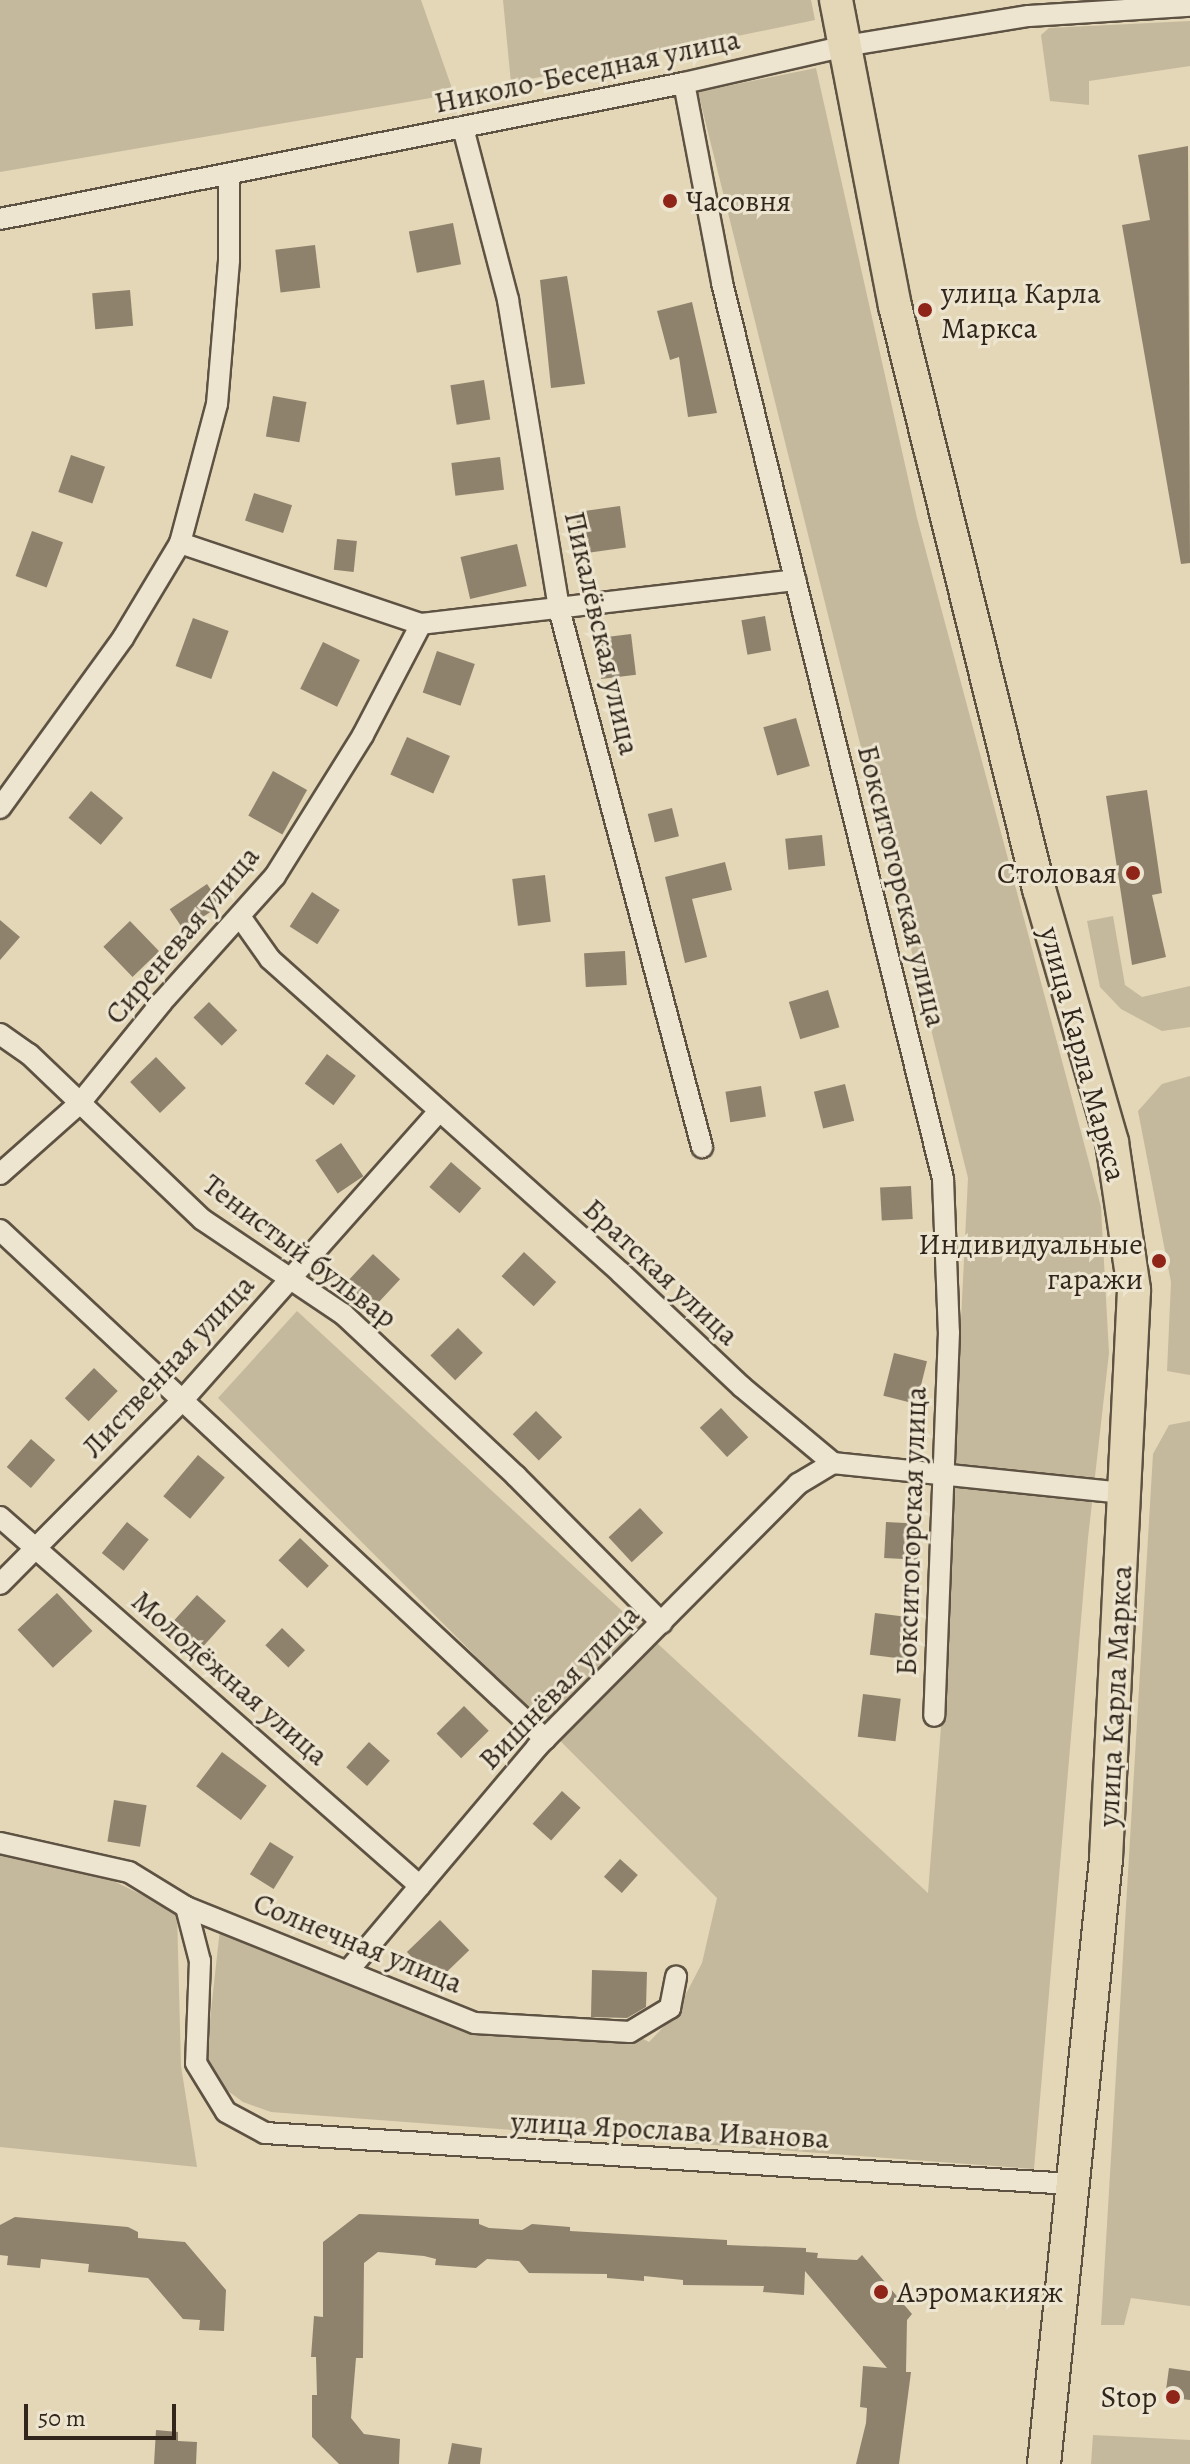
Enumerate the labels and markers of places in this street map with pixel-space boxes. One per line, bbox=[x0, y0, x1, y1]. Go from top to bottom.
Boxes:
place label: Часовня bbox=[686, 183, 791, 219]
marker: Часовня bbox=[661, 192, 679, 210]
place label: улица Карла Маркса bbox=[941, 275, 1101, 346]
marker: улица Карла Маркса bbox=[916, 301, 934, 319]
place label: Столовая bbox=[997, 855, 1117, 891]
marker: Столовая bbox=[1124, 864, 1142, 882]
place label: Индивидуальные гаражи bbox=[918, 1226, 1143, 1296]
marker: Индивидуальные гаражи bbox=[1150, 1252, 1168, 1270]
place label: Аэромакияж bbox=[897, 2274, 1063, 2310]
marker: Аэромакияж bbox=[872, 2283, 890, 2301]
place label: Stop bbox=[1100, 2379, 1157, 2415]
marker: Stop bbox=[1164, 2388, 1182, 2406]

